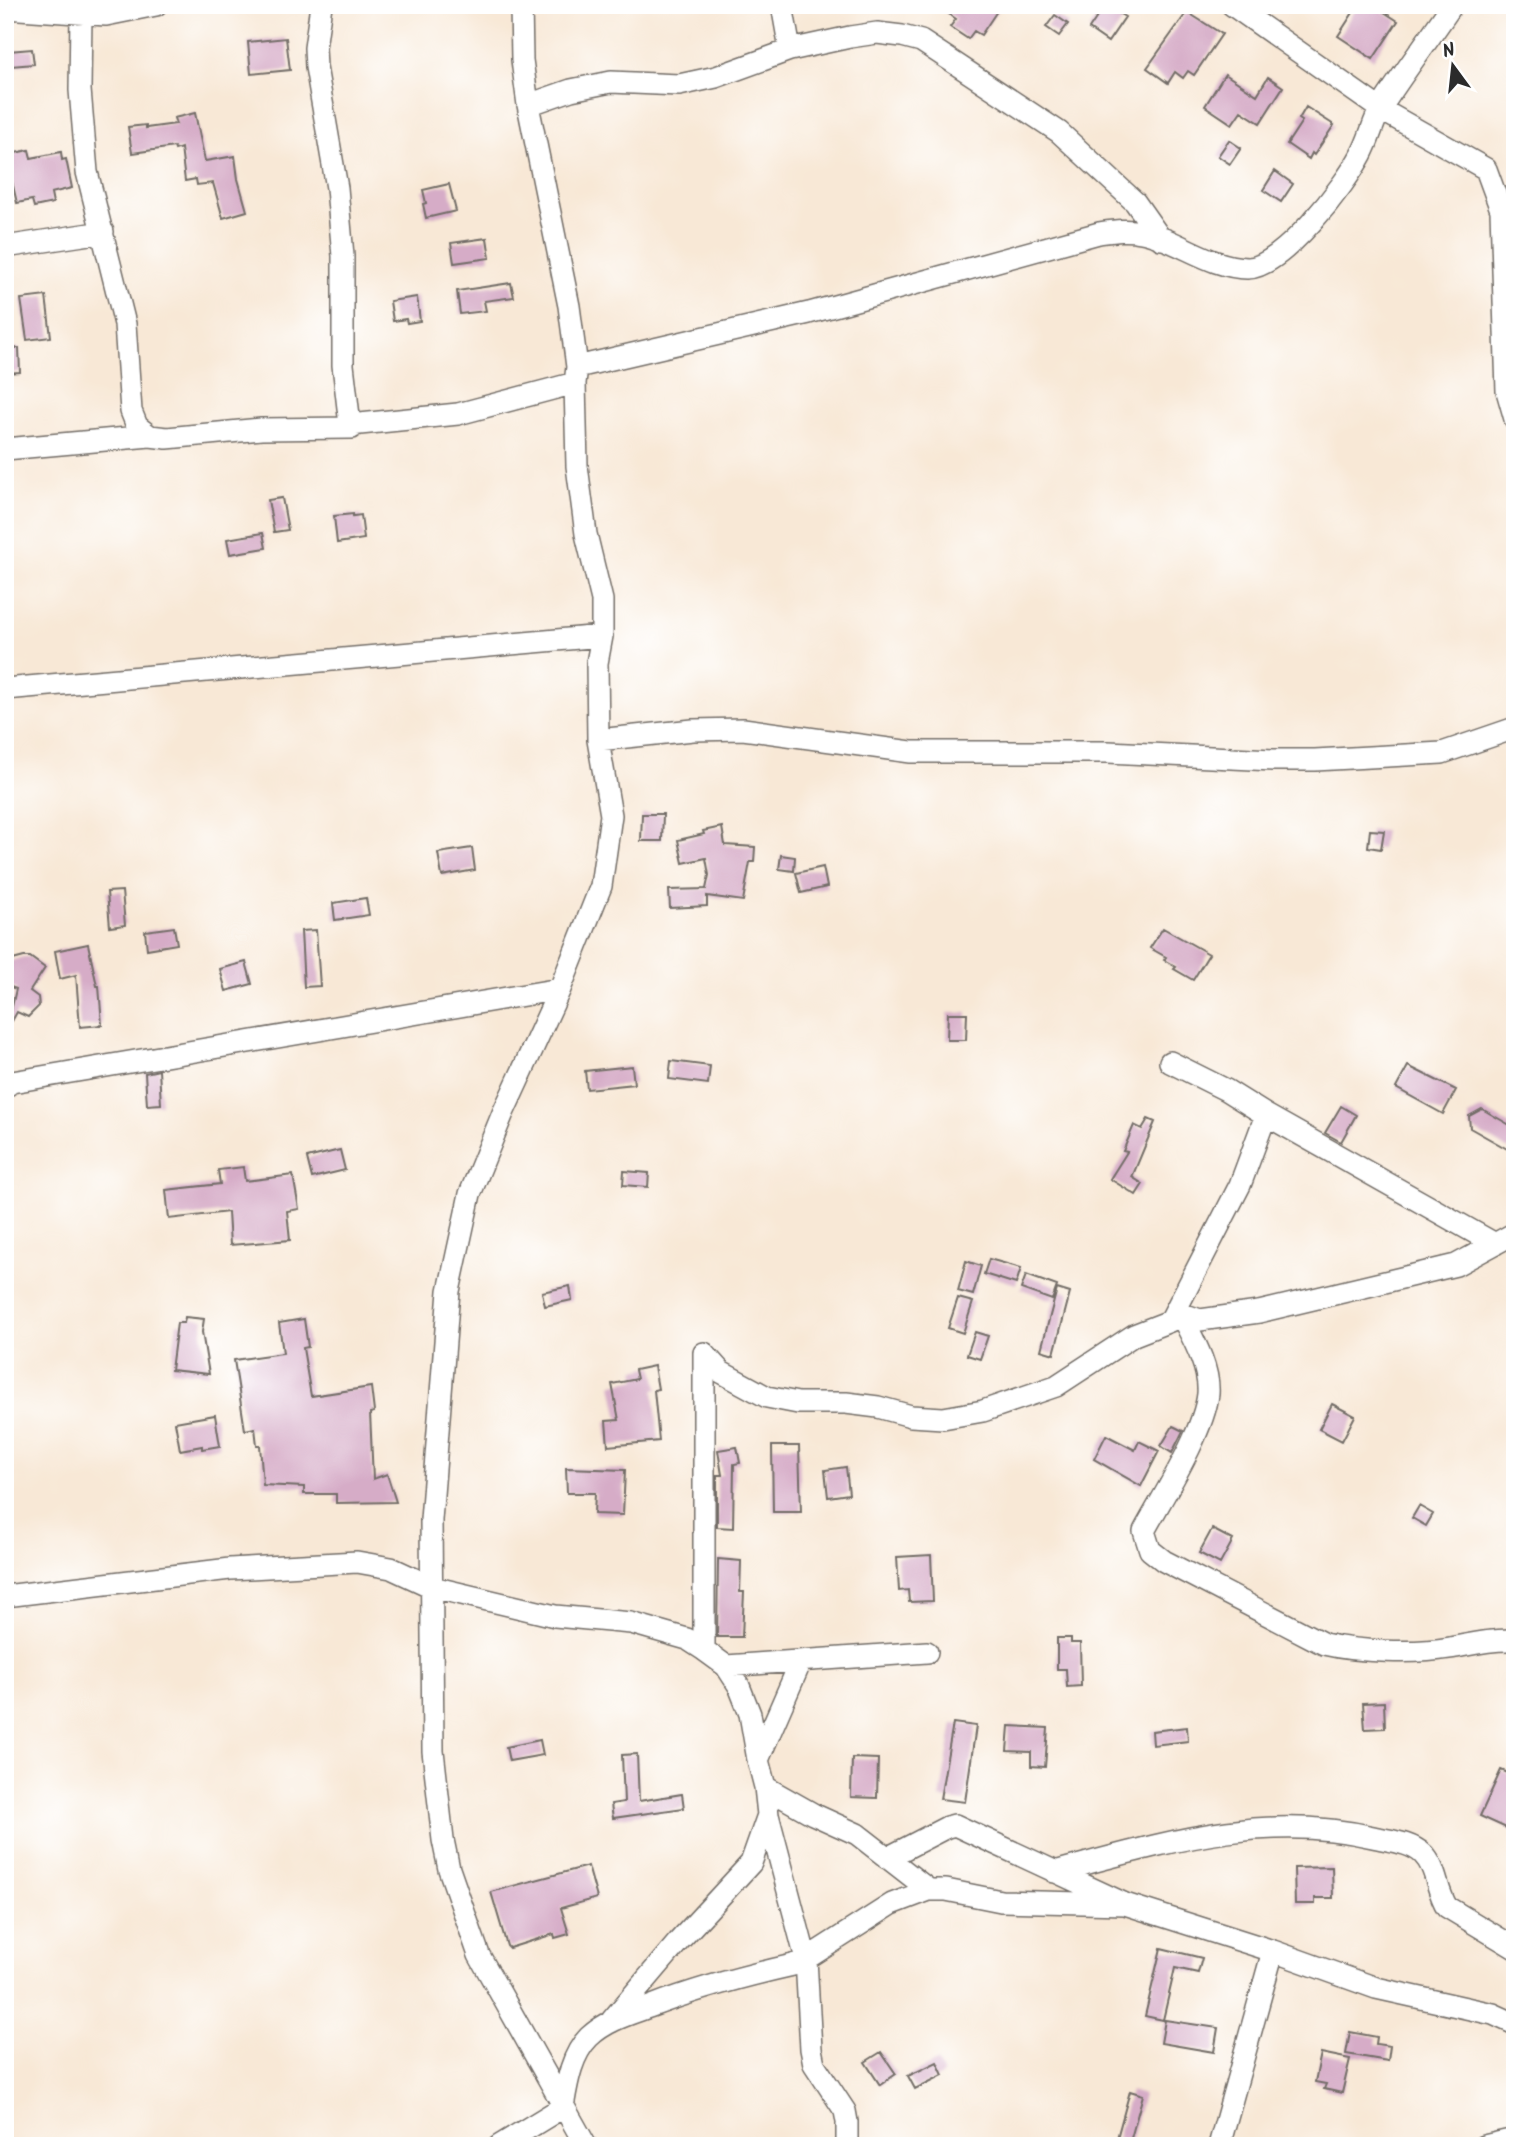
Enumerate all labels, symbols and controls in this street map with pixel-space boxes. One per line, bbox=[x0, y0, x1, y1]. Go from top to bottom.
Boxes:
north arrow bbox=[1418, 32, 1488, 102]
text: N bbox=[1439, 35, 1459, 68]

